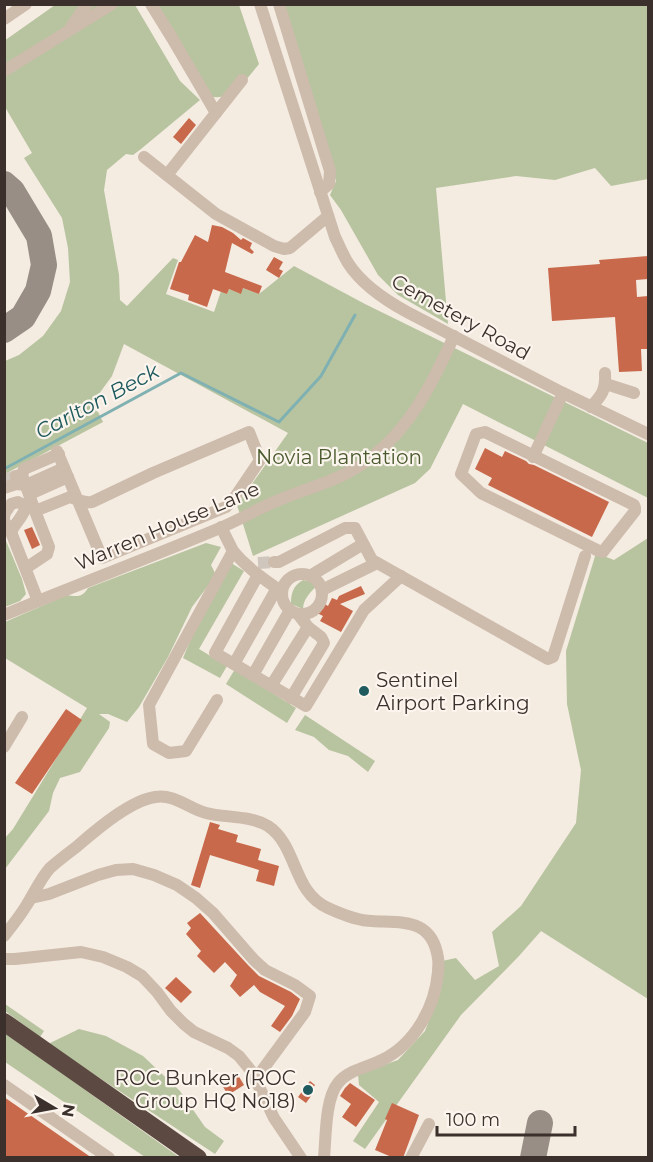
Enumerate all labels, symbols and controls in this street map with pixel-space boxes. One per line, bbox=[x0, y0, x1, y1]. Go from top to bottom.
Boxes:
street label: Cemetery Road bbox=[387, 269, 535, 365]
water label: Carlton Beck bbox=[31, 357, 164, 444]
park label: Novia Plantation bbox=[256, 445, 422, 469]
street label: Warren House Lane bbox=[71, 476, 263, 576]
place label: Sentinel Airport Parking bbox=[376, 668, 530, 715]
marker: Sentinel Airport Parking bbox=[357, 684, 371, 698]
place label: ROC Bunker (ROC Group HQ No18) bbox=[114, 1066, 296, 1113]
north arrow bbox=[24, 1078, 84, 1138]
marker: ROC Bunker (ROC Group HQ No18) bbox=[301, 1083, 315, 1097]
scale bar bbox=[437, 1099, 575, 1137]
text: N bbox=[58, 1102, 79, 1119]
text: 100 m bbox=[446, 1109, 500, 1131]

